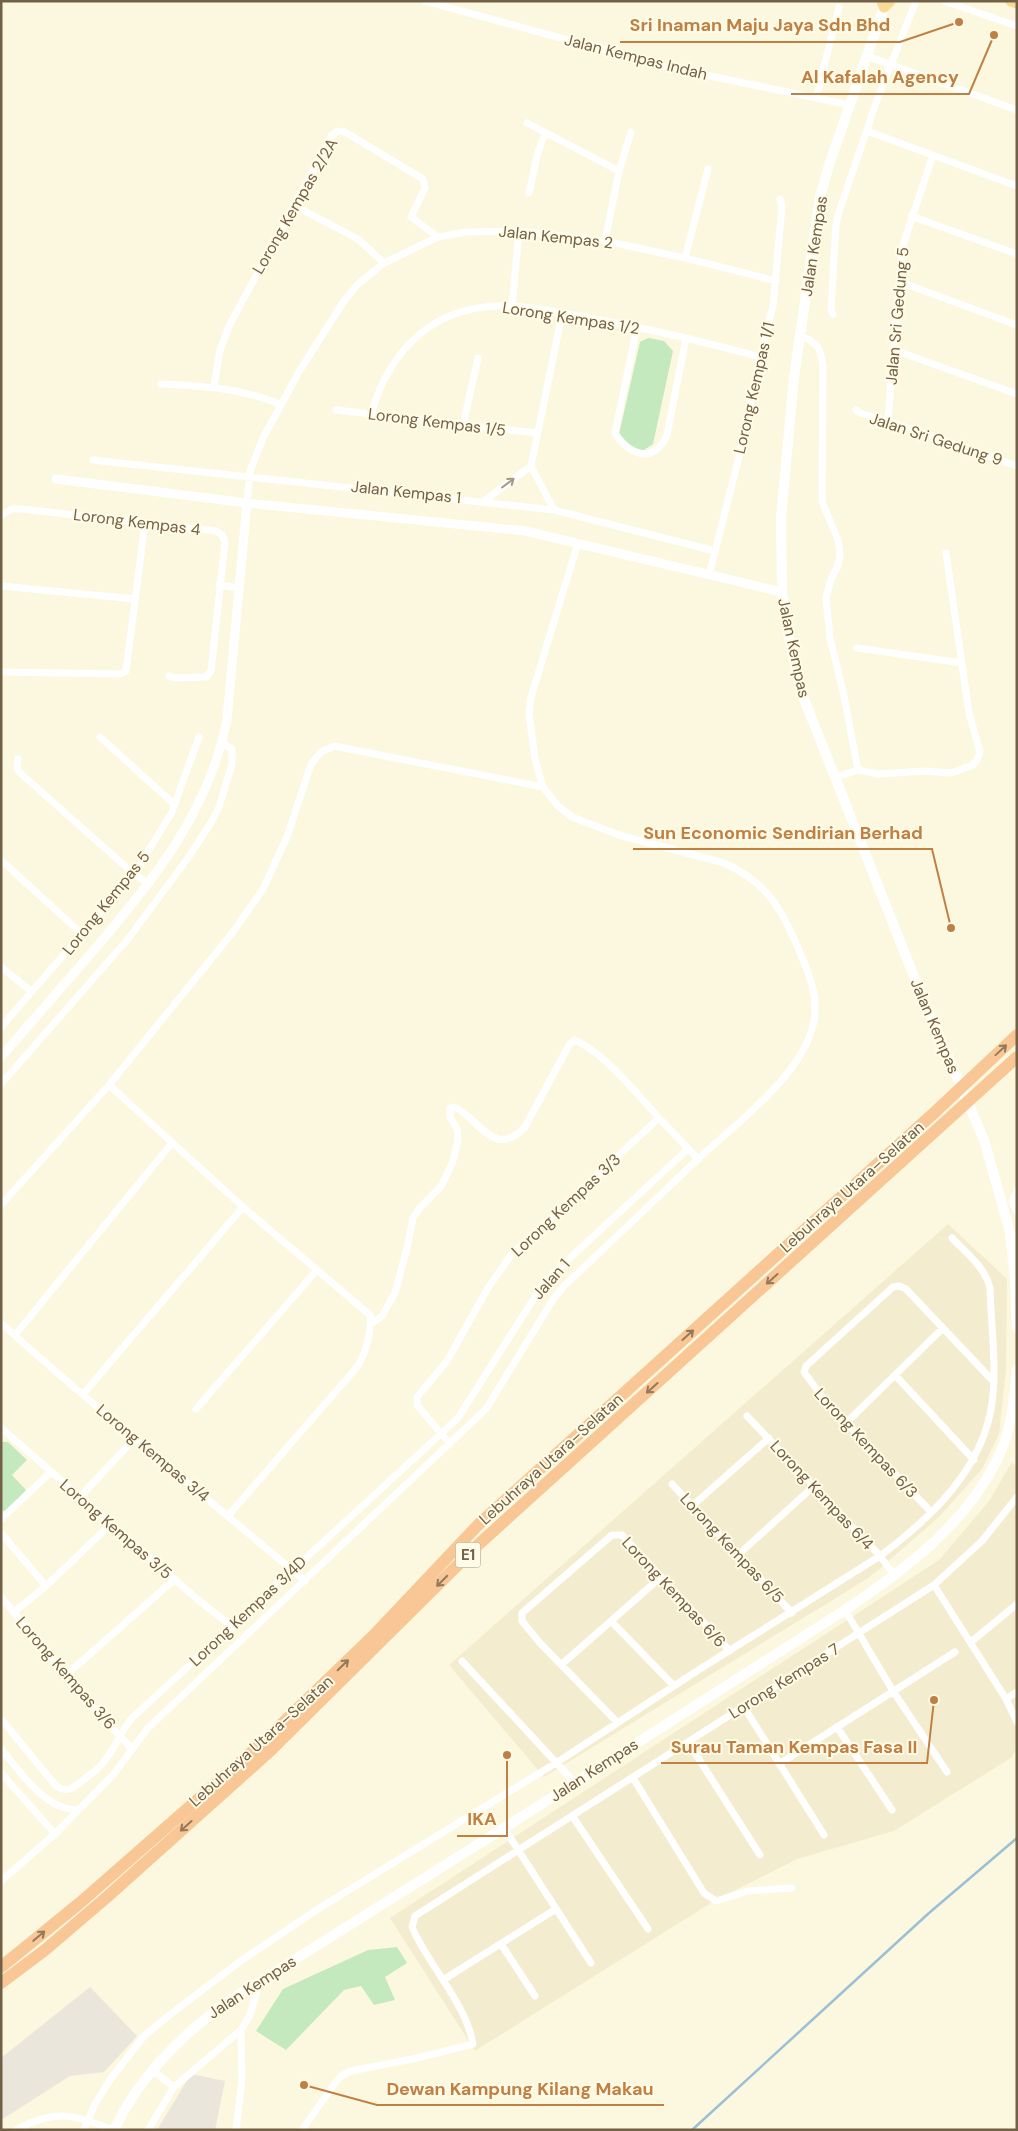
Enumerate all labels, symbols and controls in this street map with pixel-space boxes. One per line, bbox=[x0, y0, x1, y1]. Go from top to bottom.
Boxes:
callout: Sri Inaman Maju Jaya Sdn Bhd bbox=[620, 9, 900, 42]
text: Sri Inaman Maju Jaya Sdn Bhd bbox=[630, 13, 890, 37]
street label: Jalan Kempas Indah bbox=[562, 29, 710, 85]
callout: Al Kafalah Agency bbox=[791, 61, 969, 94]
text: Al Kafalah Agency bbox=[801, 65, 959, 89]
street label: Lorong Kempas 2/2A bbox=[248, 134, 343, 278]
street label: Jalan Kempas bbox=[796, 194, 832, 298]
street label: Jalan Kempas 2 bbox=[498, 221, 614, 253]
street label: Jalan Sri Gedung 5 bbox=[881, 246, 913, 386]
street label: Lorong Kempas 1/2 bbox=[501, 297, 641, 339]
street label: Lorong Kempas 1/1 bbox=[729, 320, 779, 456]
street label: Lorong Kempas 1/5 bbox=[367, 403, 507, 441]
street label: Jalan Sri Gedung 9 bbox=[867, 408, 1005, 470]
street label: Jalan Kempas 1 bbox=[350, 476, 462, 508]
one-way arrow bbox=[501, 478, 514, 489]
street label: Lorong Kempas 4 bbox=[72, 504, 202, 540]
street label: Jalan Kempas bbox=[773, 596, 815, 700]
callout: Sun Economic Sendirian Berhad bbox=[633, 816, 932, 849]
text: Sun Economic Sendirian Berhad bbox=[643, 821, 923, 845]
street label: Lorong Kempas 5 bbox=[58, 847, 154, 959]
street label: Jalan Kempas bbox=[906, 975, 964, 1077]
one-way arrow bbox=[994, 1044, 1007, 1056]
street label: Lebuhraya Utara–Selatan bbox=[776, 1117, 928, 1257]
street label: Lorong Kempas 3/3 bbox=[507, 1149, 625, 1261]
street label: Jalan 1 bbox=[528, 1254, 574, 1304]
one-way arrow bbox=[766, 1273, 779, 1285]
one-way arrow bbox=[682, 1329, 695, 1341]
one-way arrow bbox=[645, 1382, 658, 1394]
street label: Lorong Kempas 6/3 bbox=[810, 1384, 922, 1502]
street label: Lebuhraya Utara–Selatan bbox=[475, 1389, 627, 1529]
street label: Lorong Kempas 3/4 bbox=[92, 1399, 214, 1507]
street label: Lorong Kempas 6/4 bbox=[766, 1436, 878, 1554]
street label: Lorong Kempas 3/5 bbox=[55, 1474, 177, 1584]
street label: Lorong Kempas 6/5 bbox=[675, 1488, 789, 1608]
street label: Lorong Kempas 6/6 bbox=[617, 1532, 731, 1652]
road number: E1 bbox=[456, 1542, 480, 1568]
street label: Lorong Kempas 3/4D bbox=[185, 1551, 311, 1671]
one-way arrow bbox=[436, 1575, 449, 1587]
street label: Lorong Kempas 3/6 bbox=[11, 1612, 121, 1734]
street label: Lorong Kempas 7 bbox=[725, 1639, 843, 1723]
one-way arrow bbox=[337, 1659, 350, 1671]
street label: Lebuhraya Utara–Selatan bbox=[185, 1671, 337, 1811]
callout: Surau Taman Kempas Fasa II bbox=[661, 1730, 927, 1763]
street label: Jalan Kempas bbox=[546, 1734, 642, 1806]
text: Surau Taman Kempas Fasa II bbox=[671, 1735, 917, 1759]
callout: IKA bbox=[457, 1803, 507, 1836]
text: IKA bbox=[467, 1807, 497, 1831]
one-way arrow bbox=[180, 1821, 193, 1832]
one-way arrow bbox=[33, 1931, 46, 1942]
street label: Jalan Kempas bbox=[204, 1951, 300, 2023]
callout: Dewan Kampung Kilang Makau bbox=[377, 2072, 664, 2105]
text: Dewan Kampung Kilang Makau bbox=[386, 2077, 654, 2101]

